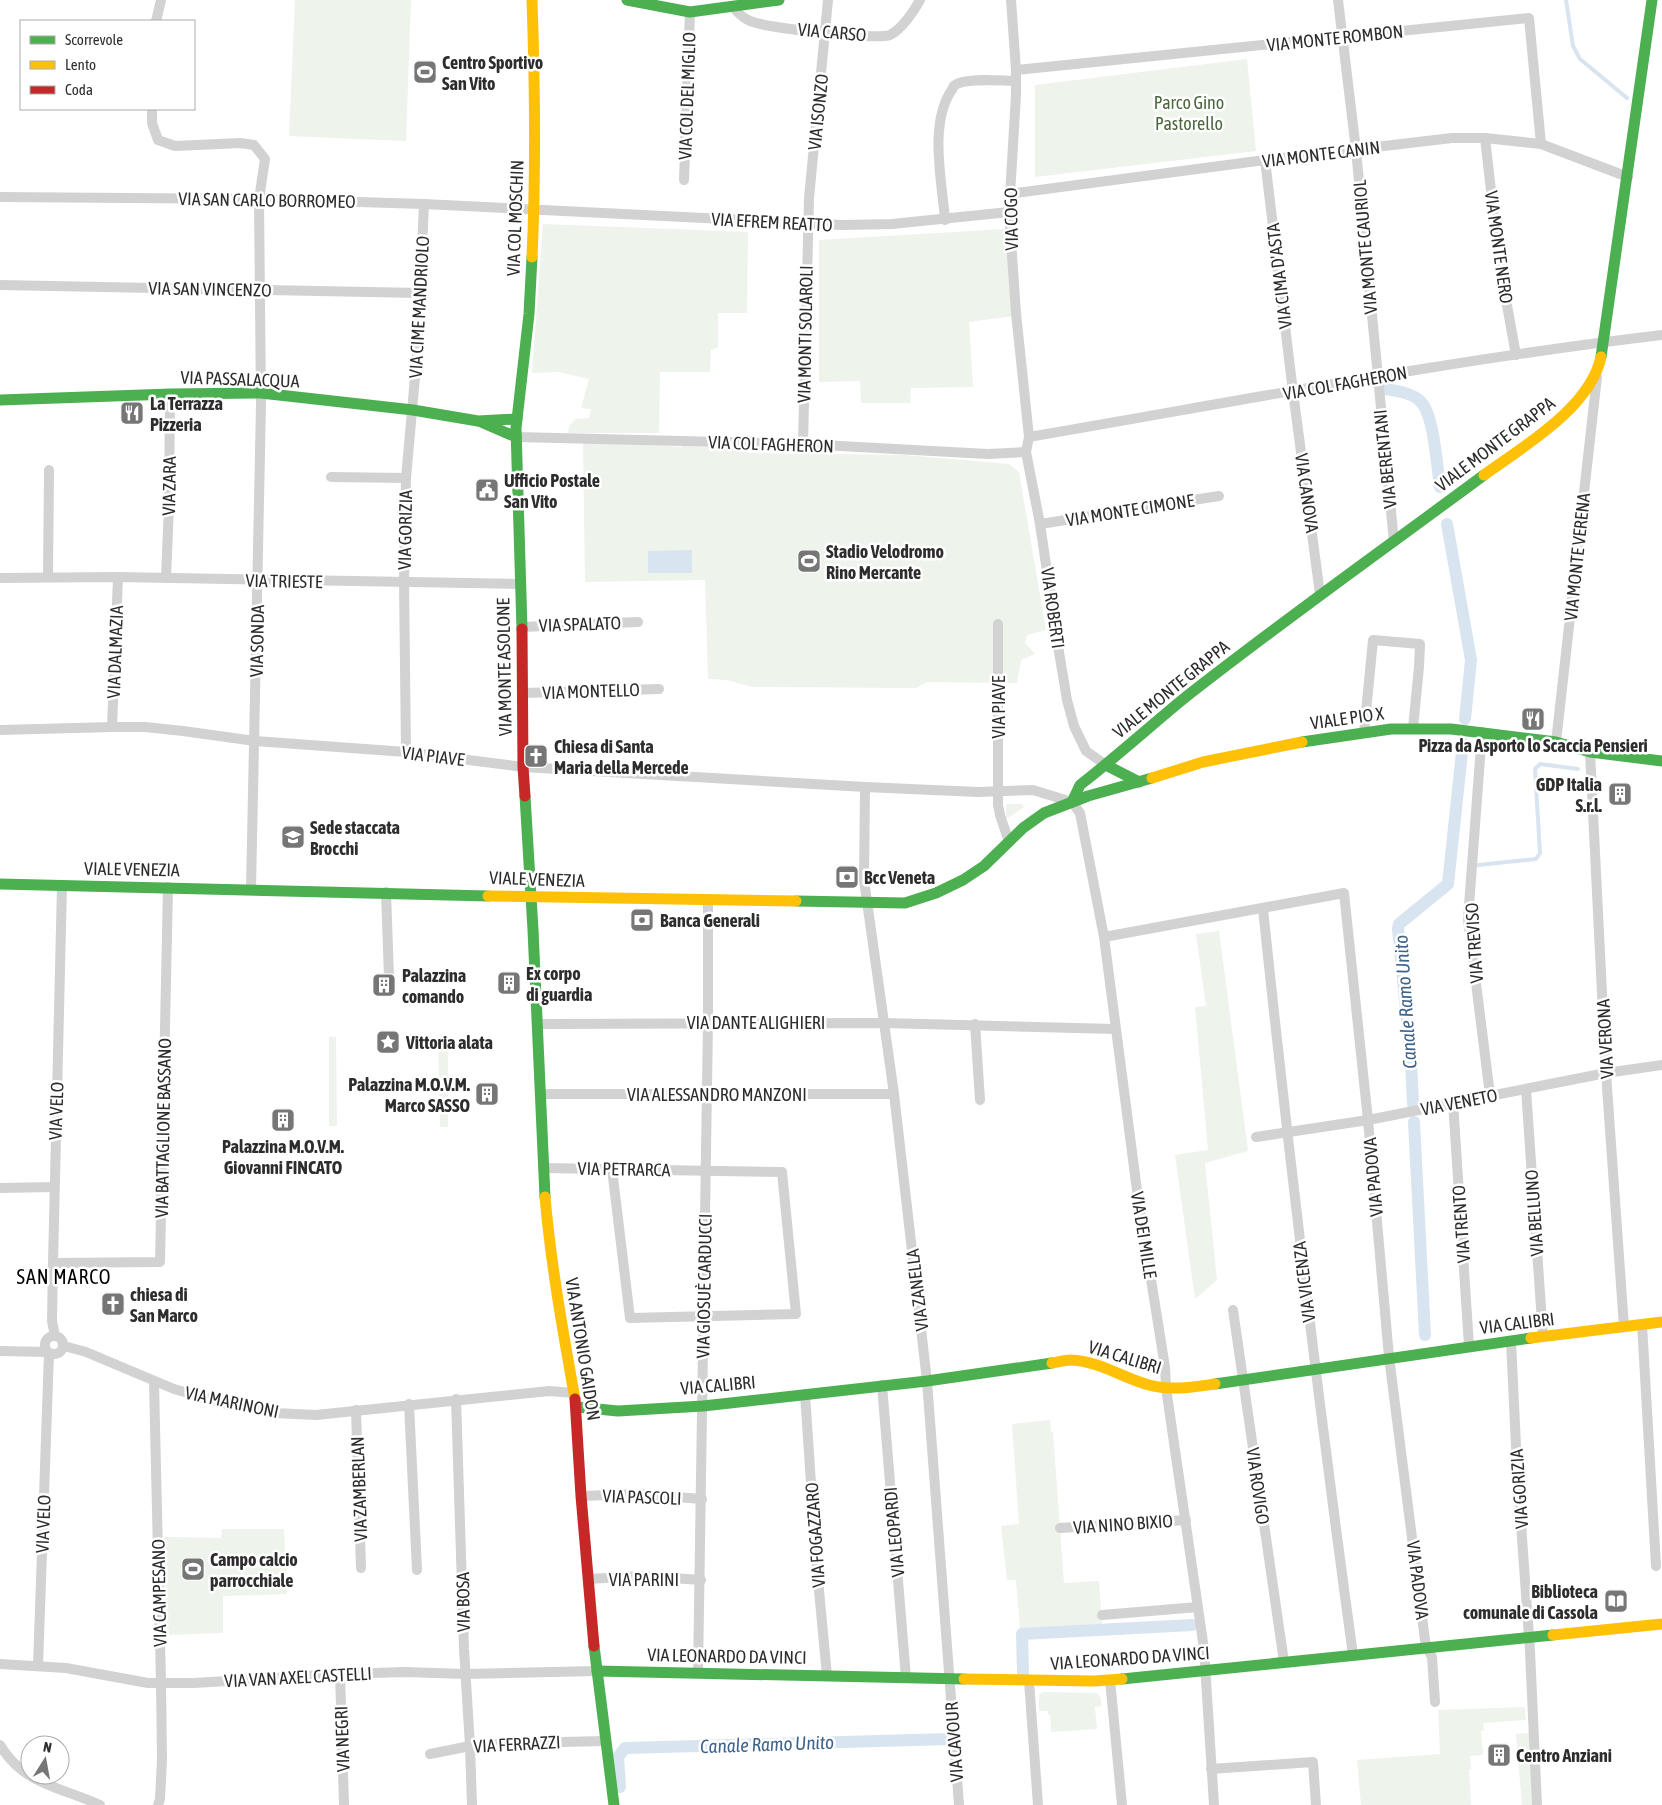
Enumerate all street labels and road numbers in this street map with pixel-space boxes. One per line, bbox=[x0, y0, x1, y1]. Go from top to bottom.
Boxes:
street label: VIA CARSO bbox=[797, 19, 867, 45]
street label: VIA MONTE ROMBON bbox=[1266, 20, 1404, 56]
street label: VIA COL DEL MIGLIO bbox=[674, 32, 700, 160]
street label: VIA ISONZO bbox=[804, 73, 832, 151]
street label: VIA MONTE CANIN bbox=[1261, 136, 1381, 172]
street label: VIA COL MOSCHIN bbox=[502, 160, 528, 276]
street label: VIA MONTE CAURIOL bbox=[1349, 179, 1381, 315]
street label: VIA COGO bbox=[1000, 187, 1022, 251]
street label: VIA SAN CARLO BORROMEO bbox=[178, 188, 356, 212]
street label: VIA MONTE NERO bbox=[1481, 189, 1517, 305]
street label: VIA EFREM REATTO bbox=[711, 208, 833, 236]
street label: VIA CIMA D'ASTA bbox=[1262, 222, 1296, 330]
street label: VIA CIME MANDRIOLO bbox=[405, 235, 433, 379]
street label: VIA MONTI SOLAROLI bbox=[793, 265, 817, 403]
street label: VIA SAN VINCENZO bbox=[148, 277, 272, 301]
street label: VIA COL FAGHERON bbox=[1281, 362, 1409, 404]
street label: VIA PASSALACQUA bbox=[180, 366, 300, 392]
street label: VIALE MONTE GRAPPA bbox=[1431, 392, 1559, 496]
street label: VIA BERENTANI bbox=[1369, 408, 1401, 510]
street label: VIA COL FAGHERON bbox=[708, 431, 834, 457]
street label: VIA CANOVA bbox=[1291, 452, 1323, 534]
street label: VIA ZARA bbox=[158, 456, 180, 516]
street label: VIA MONTE CIMONE bbox=[1064, 489, 1196, 530]
street label: VIA GORIZIA bbox=[394, 490, 416, 570]
street label: VIA MONTE VERENA bbox=[1560, 492, 1594, 622]
street label: VIA ROBERTI bbox=[1037, 566, 1069, 650]
street label: VIA TRIESTE bbox=[245, 570, 323, 592]
street label: VIA MONTE ASOLONE bbox=[492, 597, 516, 736]
street label: VIA DALMAZIA bbox=[103, 605, 127, 699]
street label: VIA SONDA bbox=[246, 605, 268, 677]
street label: VIA SPALATO bbox=[539, 612, 621, 636]
street label: VIALE MONTE GRAPPA bbox=[1109, 636, 1234, 742]
street label: VIA PIAVE bbox=[988, 675, 1009, 739]
street label: VIA MONTELLO bbox=[542, 679, 640, 703]
street label: VIALE PIO X bbox=[1309, 702, 1386, 734]
street label: VIA PIAVE bbox=[400, 742, 466, 770]
street label: VIALE VENEZIA bbox=[84, 858, 180, 880]
street label: VIALE VENEZIA bbox=[489, 867, 585, 891]
street label: VIA TREVISO bbox=[1461, 902, 1487, 984]
street label: VIA VERONA bbox=[1592, 998, 1618, 1079]
street label: VIA DANTE ALIGHIERI bbox=[687, 1012, 825, 1033]
street label: VIA BATTAGLIONE BASSANO bbox=[151, 1038, 175, 1218]
street label: VIA VELO bbox=[44, 1081, 68, 1141]
street label: VIA ALESSANDRO MANZONI bbox=[627, 1084, 807, 1105]
street label: VIA VENETO bbox=[1419, 1084, 1499, 1120]
street label: VIA PADOVA bbox=[1359, 1136, 1387, 1217]
street label: VIA PETRARCA bbox=[577, 1158, 671, 1180]
street label: VIA BELLUNO bbox=[1521, 1169, 1547, 1257]
street label: VIA TRENTO bbox=[1448, 1184, 1474, 1264]
street label: VIA DEI MILLE bbox=[1127, 1190, 1161, 1280]
street label: VIA GIOSUÈ CARDUCCI bbox=[692, 1213, 716, 1359]
street label: VIA VICENZA bbox=[1289, 1240, 1319, 1324]
street label: VIA ZANELLA bbox=[902, 1248, 932, 1332]
street label: VIA ANTONIO GAIDON bbox=[561, 1276, 605, 1422]
street label: VIA CALIBRI bbox=[1478, 1308, 1556, 1338]
street label: VIA CALIBRI bbox=[1086, 1336, 1164, 1378]
street label: VIA CALIBRI bbox=[680, 1371, 756, 1399]
street label: VIA MARINONI bbox=[183, 1382, 281, 1422]
street label: VIA ZAMBERLAN bbox=[347, 1436, 371, 1542]
street label: VIA ROVIGO bbox=[1242, 1446, 1274, 1526]
street label: VIA GORIZIA bbox=[1506, 1448, 1532, 1530]
street label: VIA FOGAZZARO bbox=[801, 1482, 829, 1588]
street label: VIA PASCOLI bbox=[602, 1485, 682, 1509]
street label: VIA LEOPARDI bbox=[880, 1486, 908, 1578]
street label: VIA VELO bbox=[31, 1494, 55, 1554]
street label: VIA NINO BIXIO bbox=[1072, 1510, 1174, 1538]
street label: VIA CAMPESANO bbox=[148, 1539, 170, 1647]
street label: VIA PADOVA bbox=[1403, 1539, 1433, 1621]
street label: VIA PARINI bbox=[609, 1569, 679, 1590]
street label: VIA BOSA bbox=[452, 1572, 474, 1632]
street label: VIA LEONARDO DA VINCI bbox=[1050, 1642, 1210, 1674]
street label: VIA LEONARDO DA VINCI bbox=[647, 1644, 807, 1668]
street label: VIA VAN AXEL CASTELLI bbox=[224, 1663, 372, 1691]
street label: VIA CAVOUR bbox=[941, 1701, 967, 1783]
street label: VIA NEGRI bbox=[330, 1706, 354, 1772]
street label: VIA FERRAZZI bbox=[473, 1731, 561, 1757]

